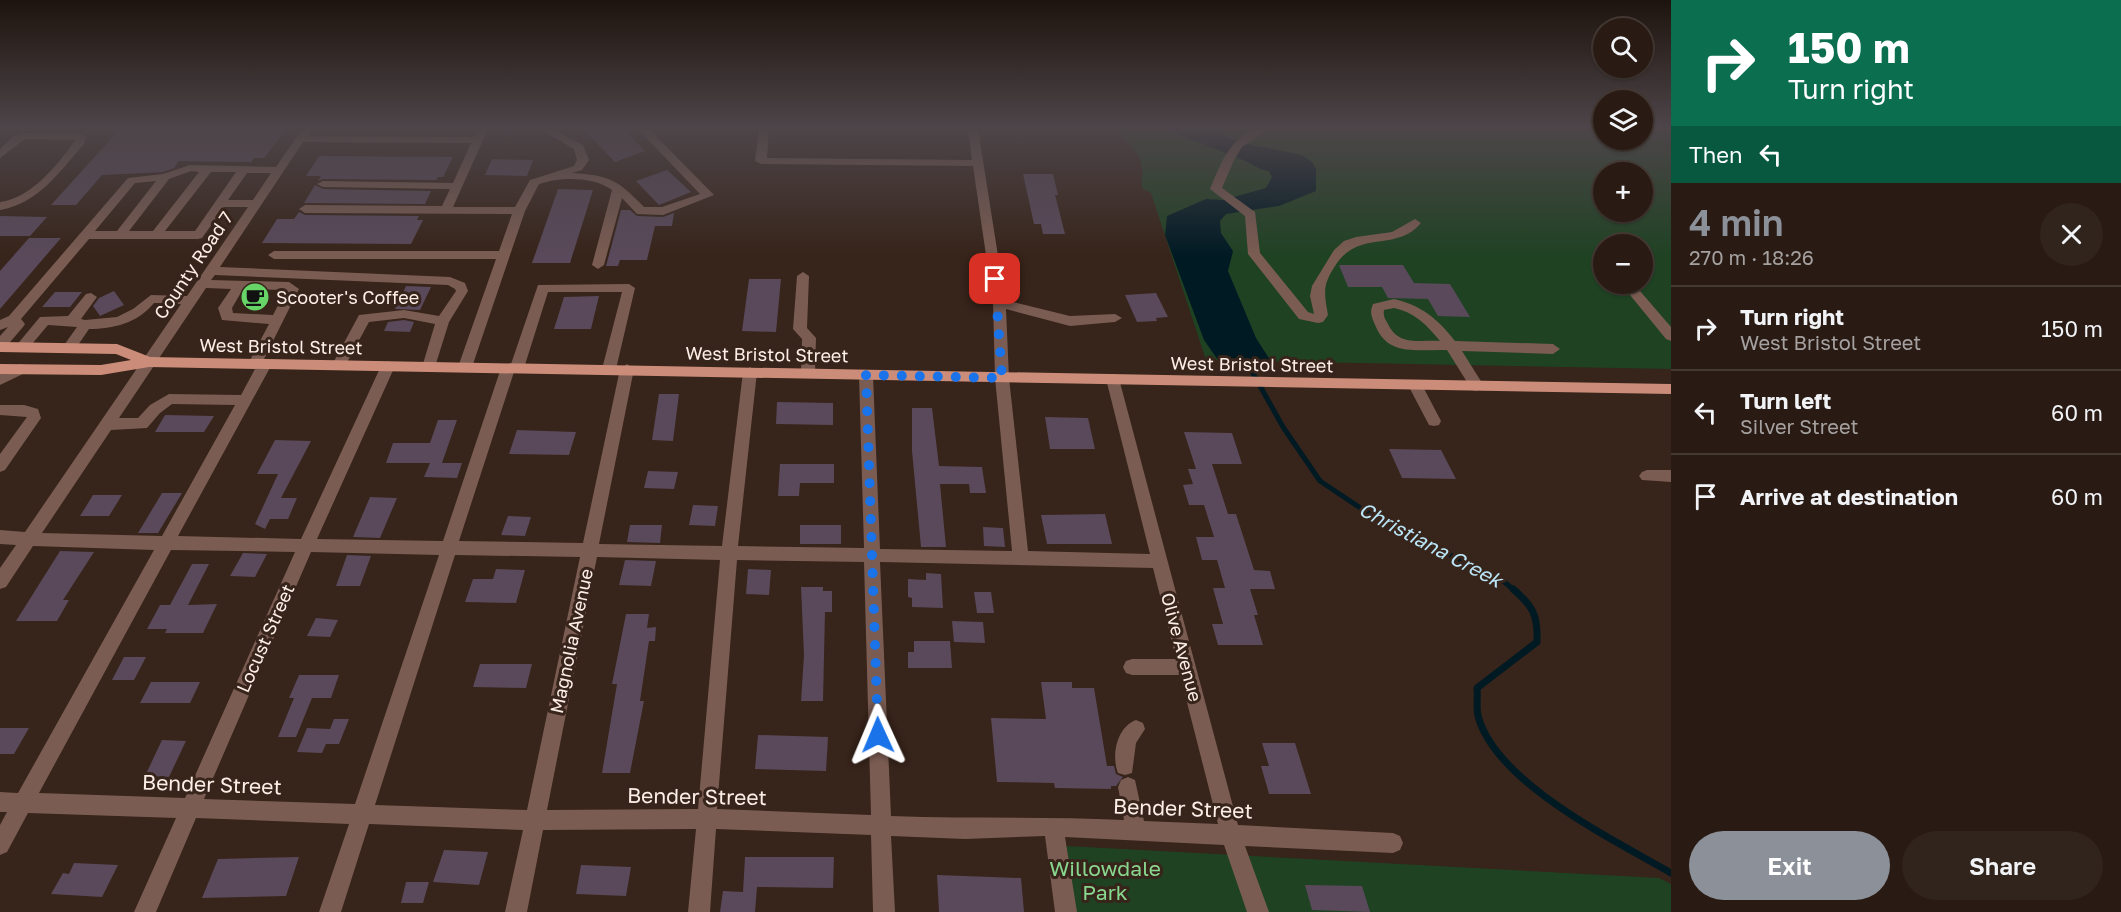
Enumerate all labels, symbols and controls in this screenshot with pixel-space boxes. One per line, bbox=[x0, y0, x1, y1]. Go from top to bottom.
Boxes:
map controls bbox=[1593, 18, 1653, 294]
button: search bbox=[1593, 18, 1653, 78]
text: 150 m bbox=[1788, 22, 1910, 72]
icon: right bbox=[1689, 24, 1767, 102]
text: Turn right bbox=[1788, 73, 1914, 105]
button: layers bbox=[1593, 90, 1653, 150]
icon: left bbox=[1754, 138, 1787, 171]
text: Then bbox=[1689, 141, 1742, 168]
button: + bbox=[1593, 162, 1653, 222]
text: 4 min bbox=[1689, 201, 1784, 244]
button: close bbox=[2040, 203, 2103, 266]
street label: County Road 7 bbox=[149, 207, 237, 323]
button: − bbox=[1593, 234, 1653, 294]
text: 270 m · 18:26 bbox=[1689, 245, 1814, 269]
pin bbox=[969, 253, 1020, 304]
icon: arrive bbox=[978, 262, 1011, 295]
cafe icon: Scooter's Coffee bbox=[239, 281, 271, 313]
place label: Scooter's Coffee bbox=[276, 286, 419, 308]
text: Turn right bbox=[1740, 303, 1844, 330]
icon: right bbox=[1689, 312, 1722, 345]
text: 150 m bbox=[2041, 315, 2103, 342]
text: West Bristol Street bbox=[1740, 330, 1921, 354]
street label: West Bristol Street bbox=[199, 334, 363, 358]
street label: West Bristol Street bbox=[685, 342, 849, 366]
street label: West Bristol Street bbox=[1170, 352, 1334, 376]
text: Turn left bbox=[1740, 387, 1831, 414]
icon: left bbox=[1689, 396, 1722, 429]
text: 60 m bbox=[2051, 399, 2103, 426]
text: Silver Street bbox=[1740, 414, 1859, 438]
icon: arrive bbox=[1689, 480, 1722, 513]
text: Arrive at destination bbox=[1740, 483, 1958, 510]
text: 60 m bbox=[2051, 483, 2103, 510]
water label: Christiana Creek bbox=[1355, 496, 1509, 593]
street label: Magnolia Avenue bbox=[545, 567, 597, 715]
street label: Locust Street bbox=[231, 580, 299, 696]
street label: Olive Avenue bbox=[1157, 590, 1207, 704]
position arrow bbox=[846, 703, 910, 767]
street label: Bender Street bbox=[142, 769, 282, 799]
street label: Bender Street bbox=[627, 782, 767, 810]
street label: Bender Street bbox=[1113, 793, 1253, 823]
button: Exit bbox=[1689, 831, 1890, 900]
button: Share bbox=[1902, 831, 2103, 900]
park label: Willowdale Park bbox=[1049, 855, 1161, 905]

